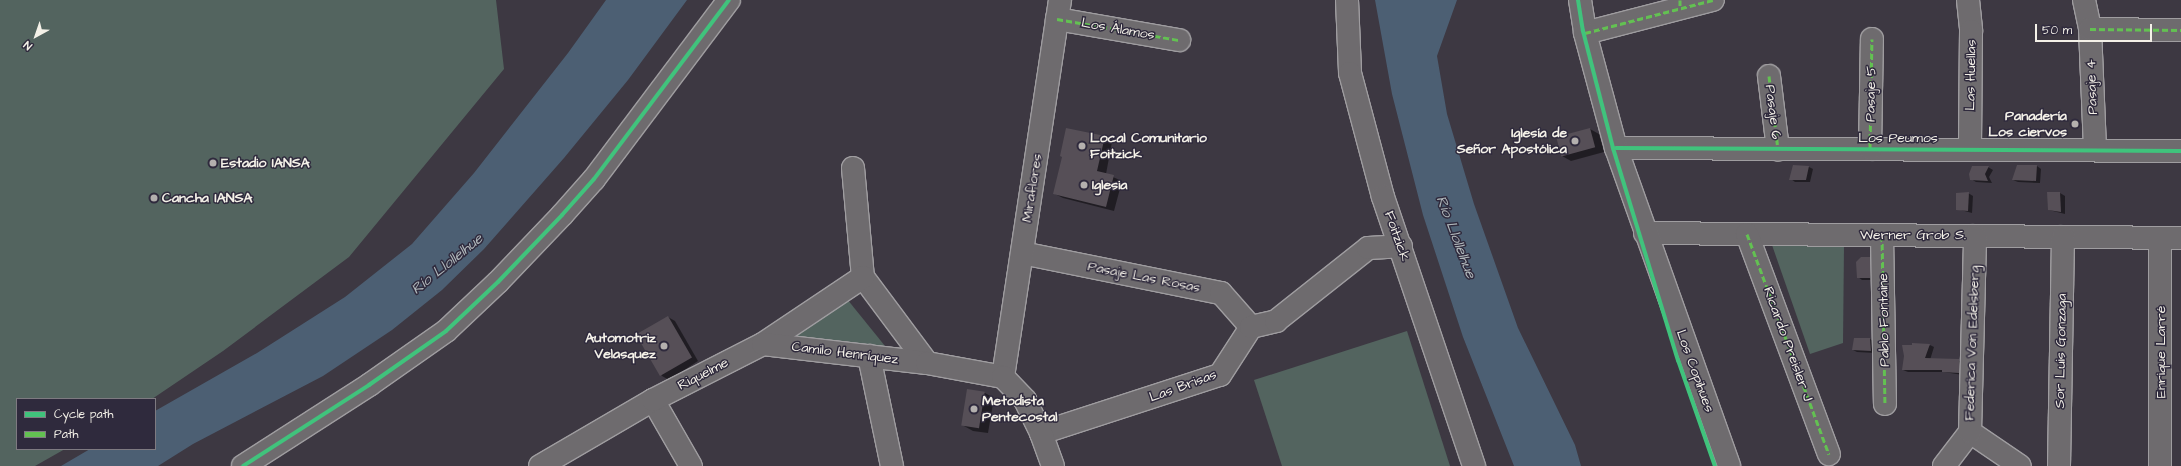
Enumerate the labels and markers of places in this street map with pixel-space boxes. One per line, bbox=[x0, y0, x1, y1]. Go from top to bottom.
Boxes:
place label: Panadería Los ciervos bbox=[1988, 108, 2067, 140]
marker: Panadería Los ciervos bbox=[2070, 119, 2080, 129]
place label: Iglesía de Señor Apostólica bbox=[1457, 125, 1567, 158]
place label: Local Comunitario Foitzick bbox=[1090, 130, 1207, 162]
marker: Iglesía de Señor Apostólica bbox=[1570, 136, 1580, 146]
marker: Local Comunitario Foitzick bbox=[1077, 141, 1087, 151]
place label: Estadio IANSA bbox=[221, 155, 310, 171]
marker: Estadio IANSA bbox=[208, 158, 218, 168]
place label: Iglesia bbox=[1092, 177, 1127, 193]
marker: Iglesia bbox=[1079, 180, 1089, 190]
place label: Cancha IANSA bbox=[162, 190, 252, 206]
marker: Cancha IANSA bbox=[149, 193, 159, 203]
place label: Automotriz Velasquez bbox=[585, 330, 656, 362]
marker: Automotriz Velasquez bbox=[659, 341, 669, 351]
place label: Metodista Pentecostal bbox=[982, 393, 1057, 426]
marker: Metodista Pentecostal bbox=[969, 404, 979, 414]

